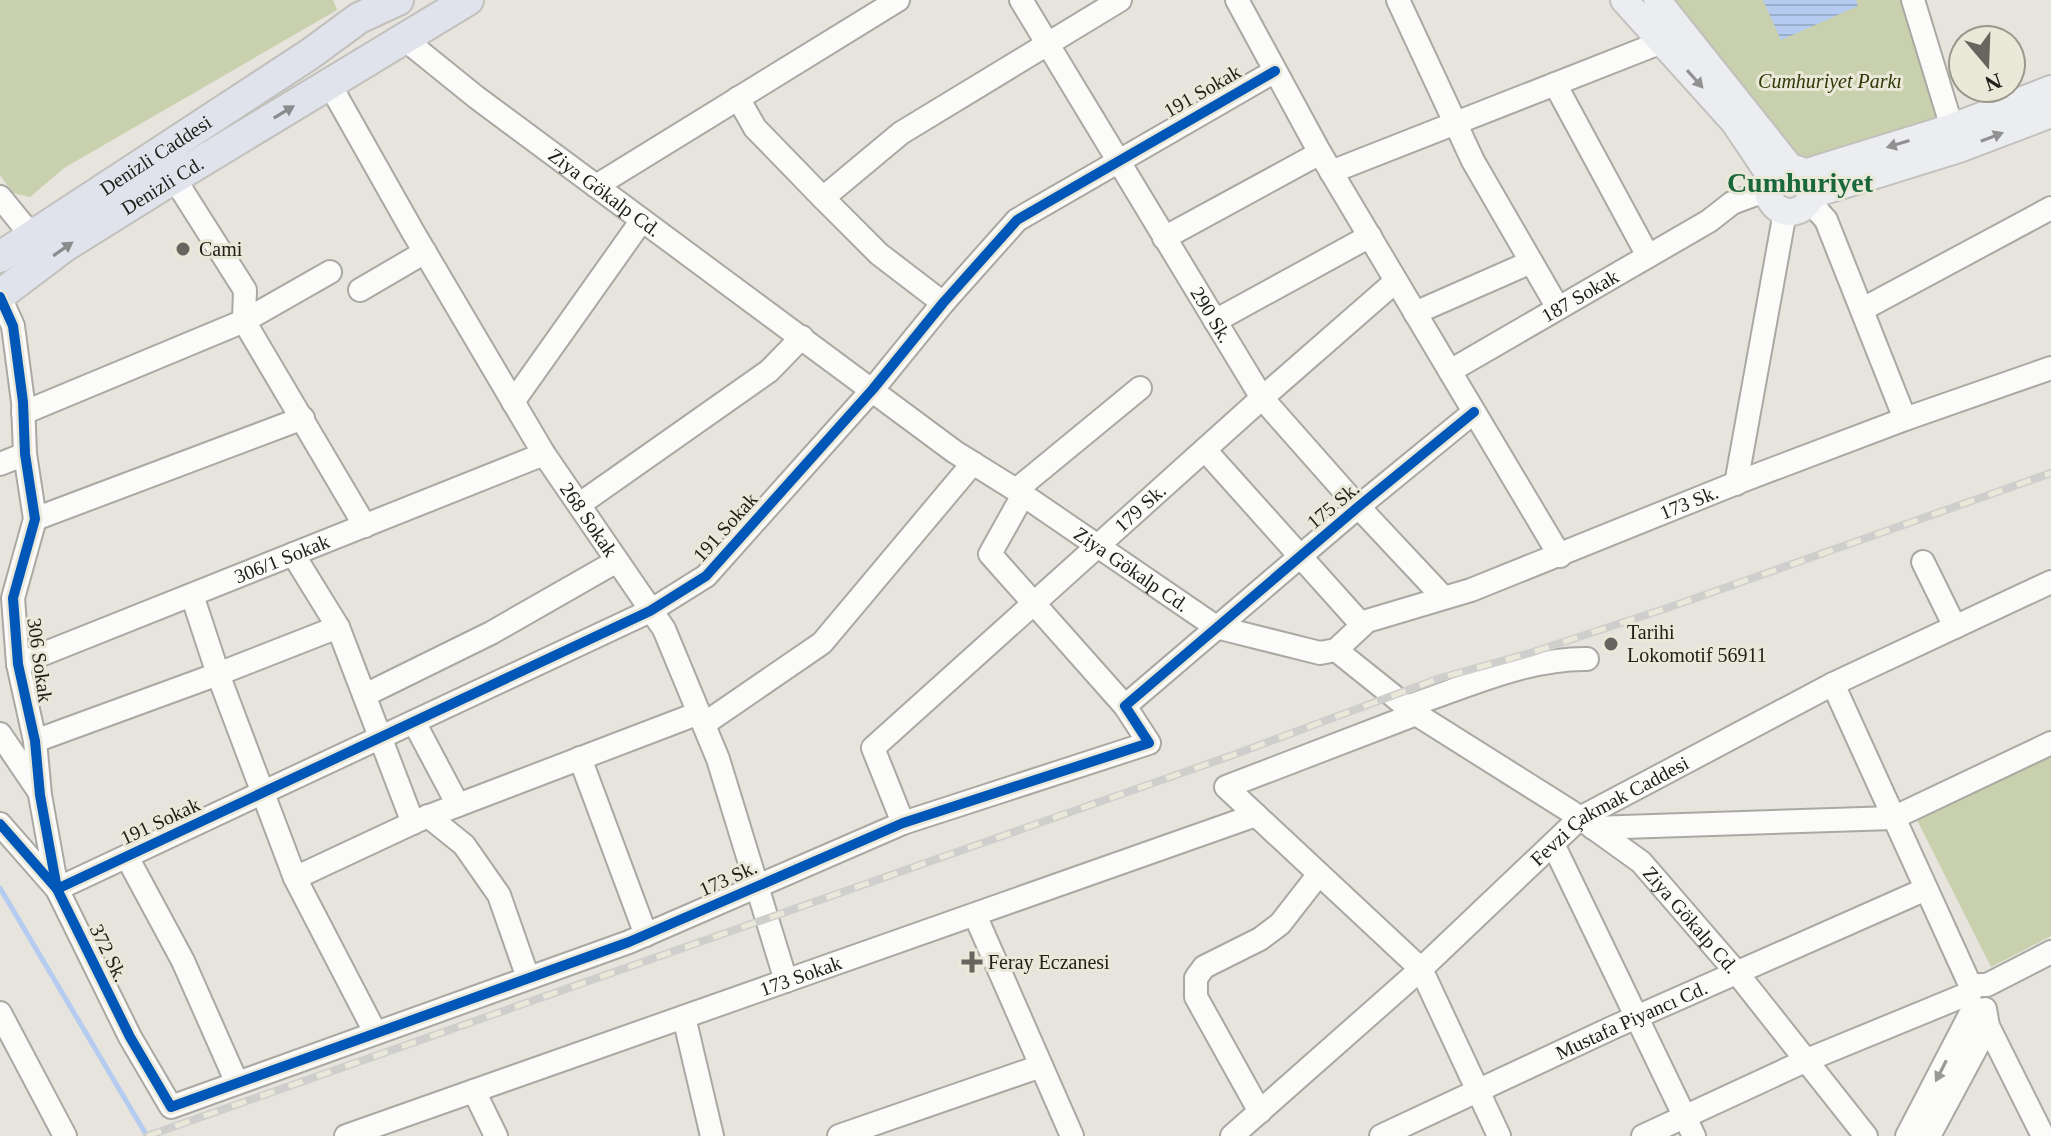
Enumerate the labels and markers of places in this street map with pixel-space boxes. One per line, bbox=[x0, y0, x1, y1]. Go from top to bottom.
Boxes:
place label: Cami bbox=[199, 238, 243, 260]
marker: Cami bbox=[174, 240, 192, 258]
place label: Tarihi Lokomotif 56911 bbox=[1627, 621, 1767, 666]
marker: Tarihi Lokomotif 56911 bbox=[1602, 635, 1620, 653]
place label: Feray Eczanesi bbox=[988, 951, 1110, 974]
marker: Feray Eczanesi bbox=[963, 953, 981, 971]

